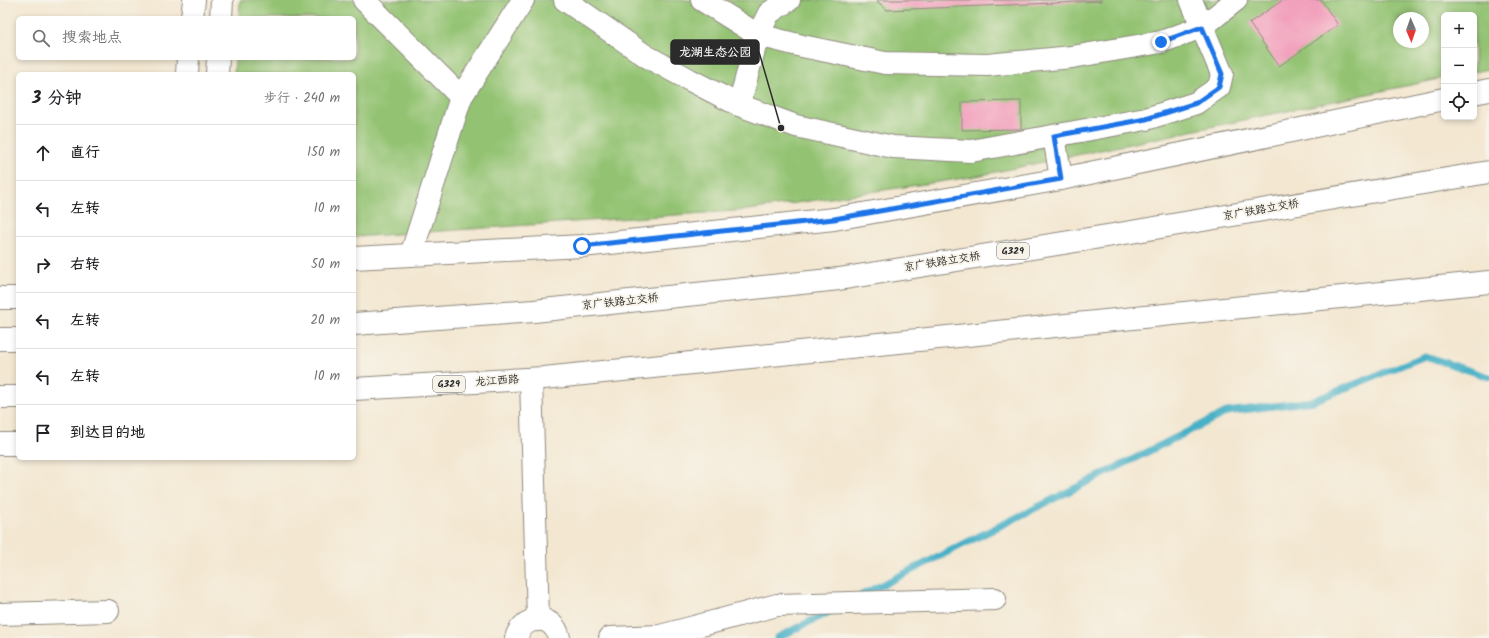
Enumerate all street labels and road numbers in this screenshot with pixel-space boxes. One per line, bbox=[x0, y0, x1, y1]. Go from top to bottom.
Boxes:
street label: 京广铁路立交桥 bbox=[1222, 194, 1300, 226]
road number: G329 bbox=[997, 243, 1029, 259]
street label: 京广铁路立交桥 bbox=[903, 247, 981, 277]
street label: 京广铁路立交桥 bbox=[581, 289, 659, 315]
street label: 龙江西路 bbox=[474, 370, 520, 392]
road number: G329 bbox=[433, 376, 465, 392]

